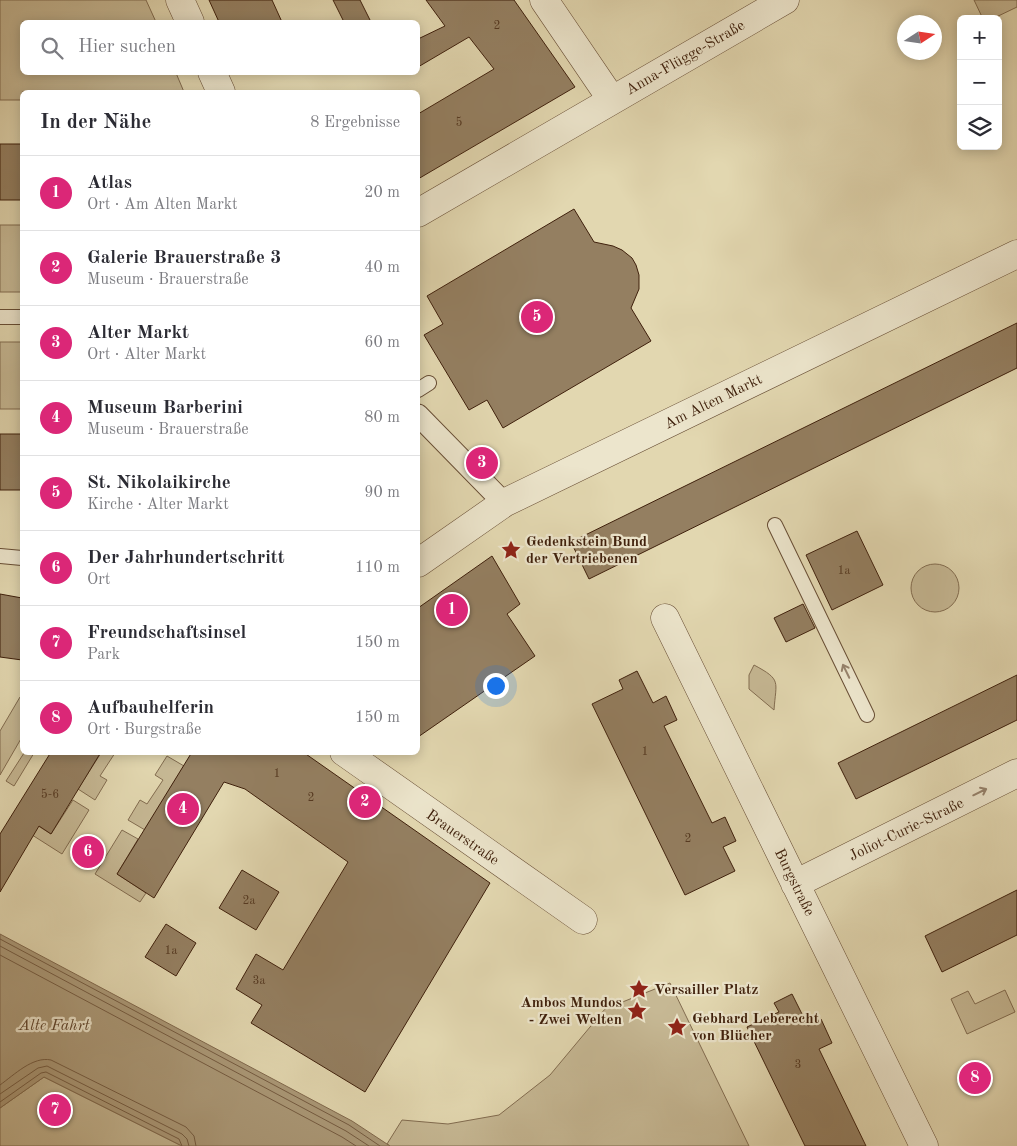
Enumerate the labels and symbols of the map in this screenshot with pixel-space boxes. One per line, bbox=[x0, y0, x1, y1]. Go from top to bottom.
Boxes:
north arrow bbox=[897, 15, 942, 60]
street label: Anna-Flügge-Straße bbox=[624, 18, 748, 98]
house number: 2 bbox=[494, 20, 500, 32]
house number: 5 bbox=[456, 116, 463, 129]
pin: 5 bbox=[521, 298, 553, 336]
street label: Am Alten Markt bbox=[662, 372, 765, 432]
pin: 3 bbox=[466, 444, 498, 482]
place label: Gedenkstein Bund der Vertriebenen bbox=[526, 535, 647, 567]
place icon: Gedenkstein Bund der Vertriebenen bbox=[500, 539, 522, 561]
house number: 1a bbox=[838, 565, 851, 577]
pin: 1 bbox=[436, 591, 468, 629]
one-way arrow bbox=[841, 664, 851, 679]
your location bbox=[483, 673, 509, 699]
house number: 1 bbox=[642, 746, 648, 758]
house number: 1 bbox=[274, 768, 280, 780]
pin: 2 bbox=[349, 783, 381, 821]
one-way arrow bbox=[972, 787, 987, 796]
house number: 5-6 bbox=[41, 788, 59, 801]
pin: 4 bbox=[167, 790, 199, 828]
house number: 2 bbox=[308, 792, 314, 804]
street label: Joliot-Curie-Straße bbox=[847, 796, 966, 865]
street label: Brauerstraße bbox=[423, 808, 501, 869]
pin: 6 bbox=[72, 833, 104, 871]
house number: 2 bbox=[685, 833, 691, 845]
street label: Burgstraße bbox=[771, 847, 816, 919]
house number: 2a bbox=[243, 895, 256, 907]
house number: 1a bbox=[165, 945, 178, 957]
house number: 3a bbox=[253, 975, 266, 987]
place icon: Versailler Platz bbox=[628, 978, 650, 1000]
place label: Versailler Platz bbox=[654, 983, 759, 998]
place label: Ambos Mundos - Zwei Welten bbox=[521, 996, 622, 1028]
place icon: Ambos Mundos - Zwei Welten bbox=[626, 1000, 648, 1022]
place label: Gebhard Leberecht von Blücher bbox=[692, 1012, 820, 1044]
place icon: Gebhard Leberecht von Blücher bbox=[666, 1016, 688, 1038]
water label: Alte Fahrt bbox=[17, 1018, 90, 1034]
house number: 3 bbox=[795, 1059, 801, 1071]
pin: 8 bbox=[959, 1059, 991, 1097]
pin: 7 bbox=[39, 1091, 71, 1129]

